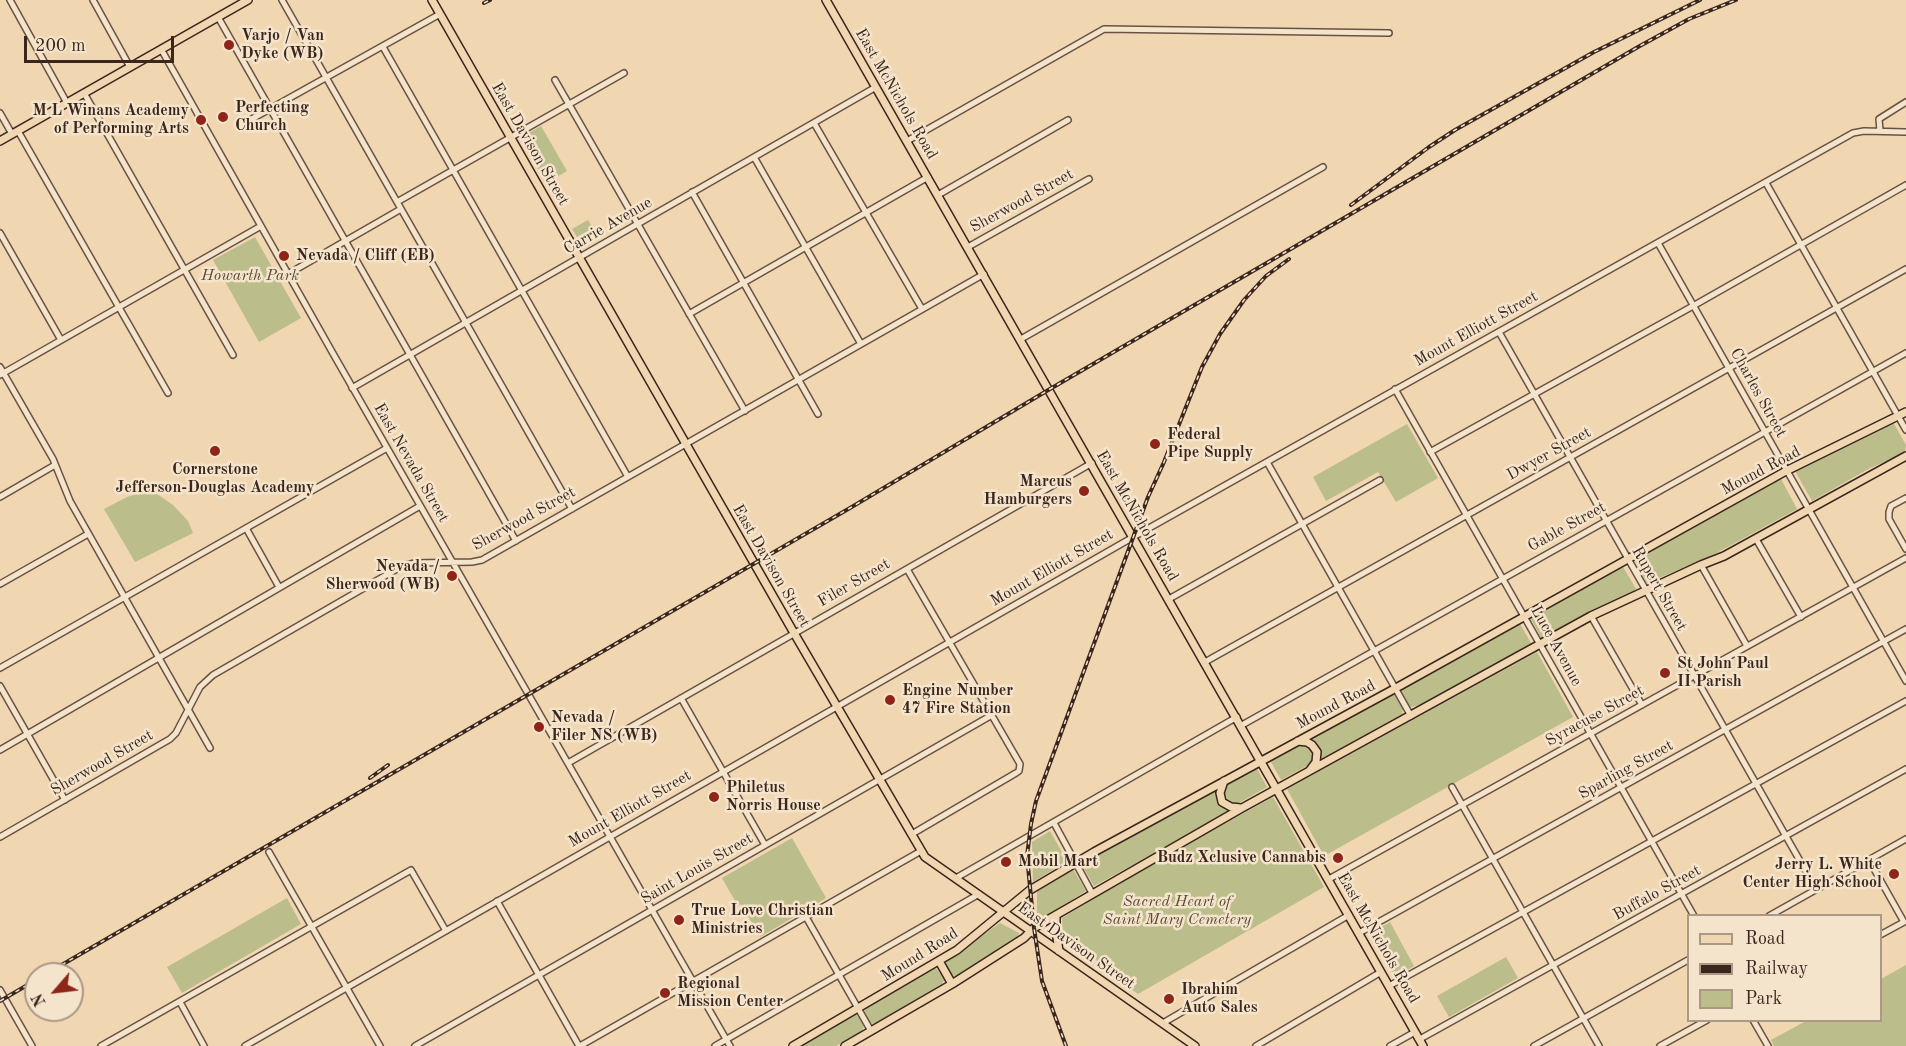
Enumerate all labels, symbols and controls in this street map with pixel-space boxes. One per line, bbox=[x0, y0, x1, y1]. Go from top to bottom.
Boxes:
scale bar bbox=[27, 24, 177, 62]
street label: East McNichols Road bbox=[851, 25, 941, 163]
place label: Varjo / Van Dyke (WB) bbox=[241, 26, 324, 64]
text: 200 m bbox=[35, 37, 86, 55]
marker: Varjo / Van Dyke (WB) bbox=[222, 38, 236, 52]
street label: East Davison Street bbox=[487, 79, 573, 209]
place label: Perfecting Church bbox=[235, 98, 309, 136]
place label: M L Winans Academy of Performing Arts bbox=[32, 101, 189, 139]
marker: Perfecting Church bbox=[216, 110, 230, 124]
marker: M L Winans Academy of Performing Arts bbox=[194, 113, 208, 127]
street label: Sherwood Street bbox=[967, 165, 1077, 237]
street label: Carrie Avenue bbox=[560, 193, 656, 259]
place label: Nevada / Cliff (EB) bbox=[296, 246, 435, 266]
marker: Nevada / Cliff (EB) bbox=[277, 249, 291, 263]
park label: Howarth Park bbox=[201, 266, 299, 286]
street label: Mount Elliott Street bbox=[1411, 287, 1541, 371]
street label: Charles Street bbox=[1726, 345, 1790, 441]
street label: East Nevada Street bbox=[369, 400, 453, 526]
street label: Dwyer Street bbox=[1503, 423, 1595, 485]
place label: Federal Pipe Supply bbox=[1167, 425, 1253, 463]
marker: Federal Pipe Supply bbox=[1148, 437, 1162, 451]
street label: Mound Road bbox=[1718, 442, 1804, 500]
marker: Cornerstone Jefferson-Douglas Academy bbox=[208, 444, 222, 458]
street label: East McNichols Road bbox=[1092, 447, 1182, 585]
place label: Cornerstone Jefferson-Douglas Academy bbox=[116, 460, 314, 498]
place label: Marcus Hamburgers bbox=[983, 472, 1072, 510]
street label: Sherwood Street bbox=[469, 483, 579, 555]
marker: Marcus Hamburgers bbox=[1077, 484, 1091, 498]
street label: Gable Street bbox=[1525, 498, 1609, 556]
street label: East Davison Street bbox=[728, 501, 814, 631]
street label: Mount Elliott Street bbox=[987, 525, 1117, 611]
street label: Rupert Street bbox=[1627, 543, 1691, 635]
street label: Filer Street bbox=[814, 555, 894, 611]
place label: Nevada / Sherwood (WB) bbox=[325, 557, 440, 595]
marker: Nevada / Sherwood (WB) bbox=[445, 569, 459, 583]
street label: Luce Avenue bbox=[1526, 602, 1586, 690]
place label: St John Paul II Parish bbox=[1677, 654, 1769, 692]
marker: St John Paul II Parish bbox=[1658, 666, 1672, 680]
street label: Mound Road bbox=[1293, 676, 1379, 734]
place label: Engine Number 47 Fire Station bbox=[902, 681, 1013, 719]
street label: Syracuse Street bbox=[1542, 681, 1648, 751]
marker: Engine Number 47 Fire Station bbox=[883, 693, 897, 707]
place label: Nevada / Filer NS (WB) bbox=[551, 708, 657, 746]
marker: Nevada / Filer NS (WB) bbox=[532, 720, 546, 734]
street label: Sherwood Street bbox=[47, 726, 157, 800]
street label: Sparling Street bbox=[1575, 736, 1677, 804]
street label: Mount Elliott Street bbox=[565, 766, 695, 852]
place label: Philetus Norris House bbox=[726, 778, 821, 816]
marker: Philetus Norris House bbox=[707, 790, 721, 804]
street label: Saint Louis Street bbox=[638, 829, 756, 909]
place label: Budz Xclusive Cannabis bbox=[1157, 848, 1326, 868]
marker: Budz Xclusive Cannabis bbox=[1331, 851, 1345, 865]
place label: Mobil Mart bbox=[1018, 852, 1098, 872]
marker: Mobil Mart bbox=[999, 855, 1013, 869]
place label: Jerry L. White Center High School bbox=[1743, 855, 1882, 893]
street label: Buffalo Street bbox=[1610, 861, 1704, 925]
marker: Jerry L. White Center High School bbox=[1887, 867, 1901, 881]
street label: East McNichols Road bbox=[1333, 869, 1423, 1007]
park label: Sacred Heart of Saint Mary Cemetery bbox=[1103, 892, 1251, 930]
street label: East Davison Street bbox=[1014, 898, 1138, 994]
place label: True Love Christian Ministries bbox=[691, 901, 833, 939]
marker: True Love Christian Ministries bbox=[672, 913, 686, 927]
legend bbox=[1687, 914, 1882, 1022]
street label: Mound Road bbox=[878, 924, 962, 986]
text: Road bbox=[1745, 930, 1785, 948]
text: Railway bbox=[1745, 960, 1808, 978]
north arrow bbox=[24, 962, 84, 1022]
place label: Regional Mission Center bbox=[677, 974, 783, 1012]
place label: Ibrahim Auto Sales bbox=[1181, 980, 1258, 1018]
marker: Regional Mission Center bbox=[658, 986, 672, 1000]
text: N bbox=[30, 990, 50, 1009]
text: Park bbox=[1745, 990, 1782, 1008]
marker: Ibrahim Auto Sales bbox=[1162, 992, 1176, 1006]

